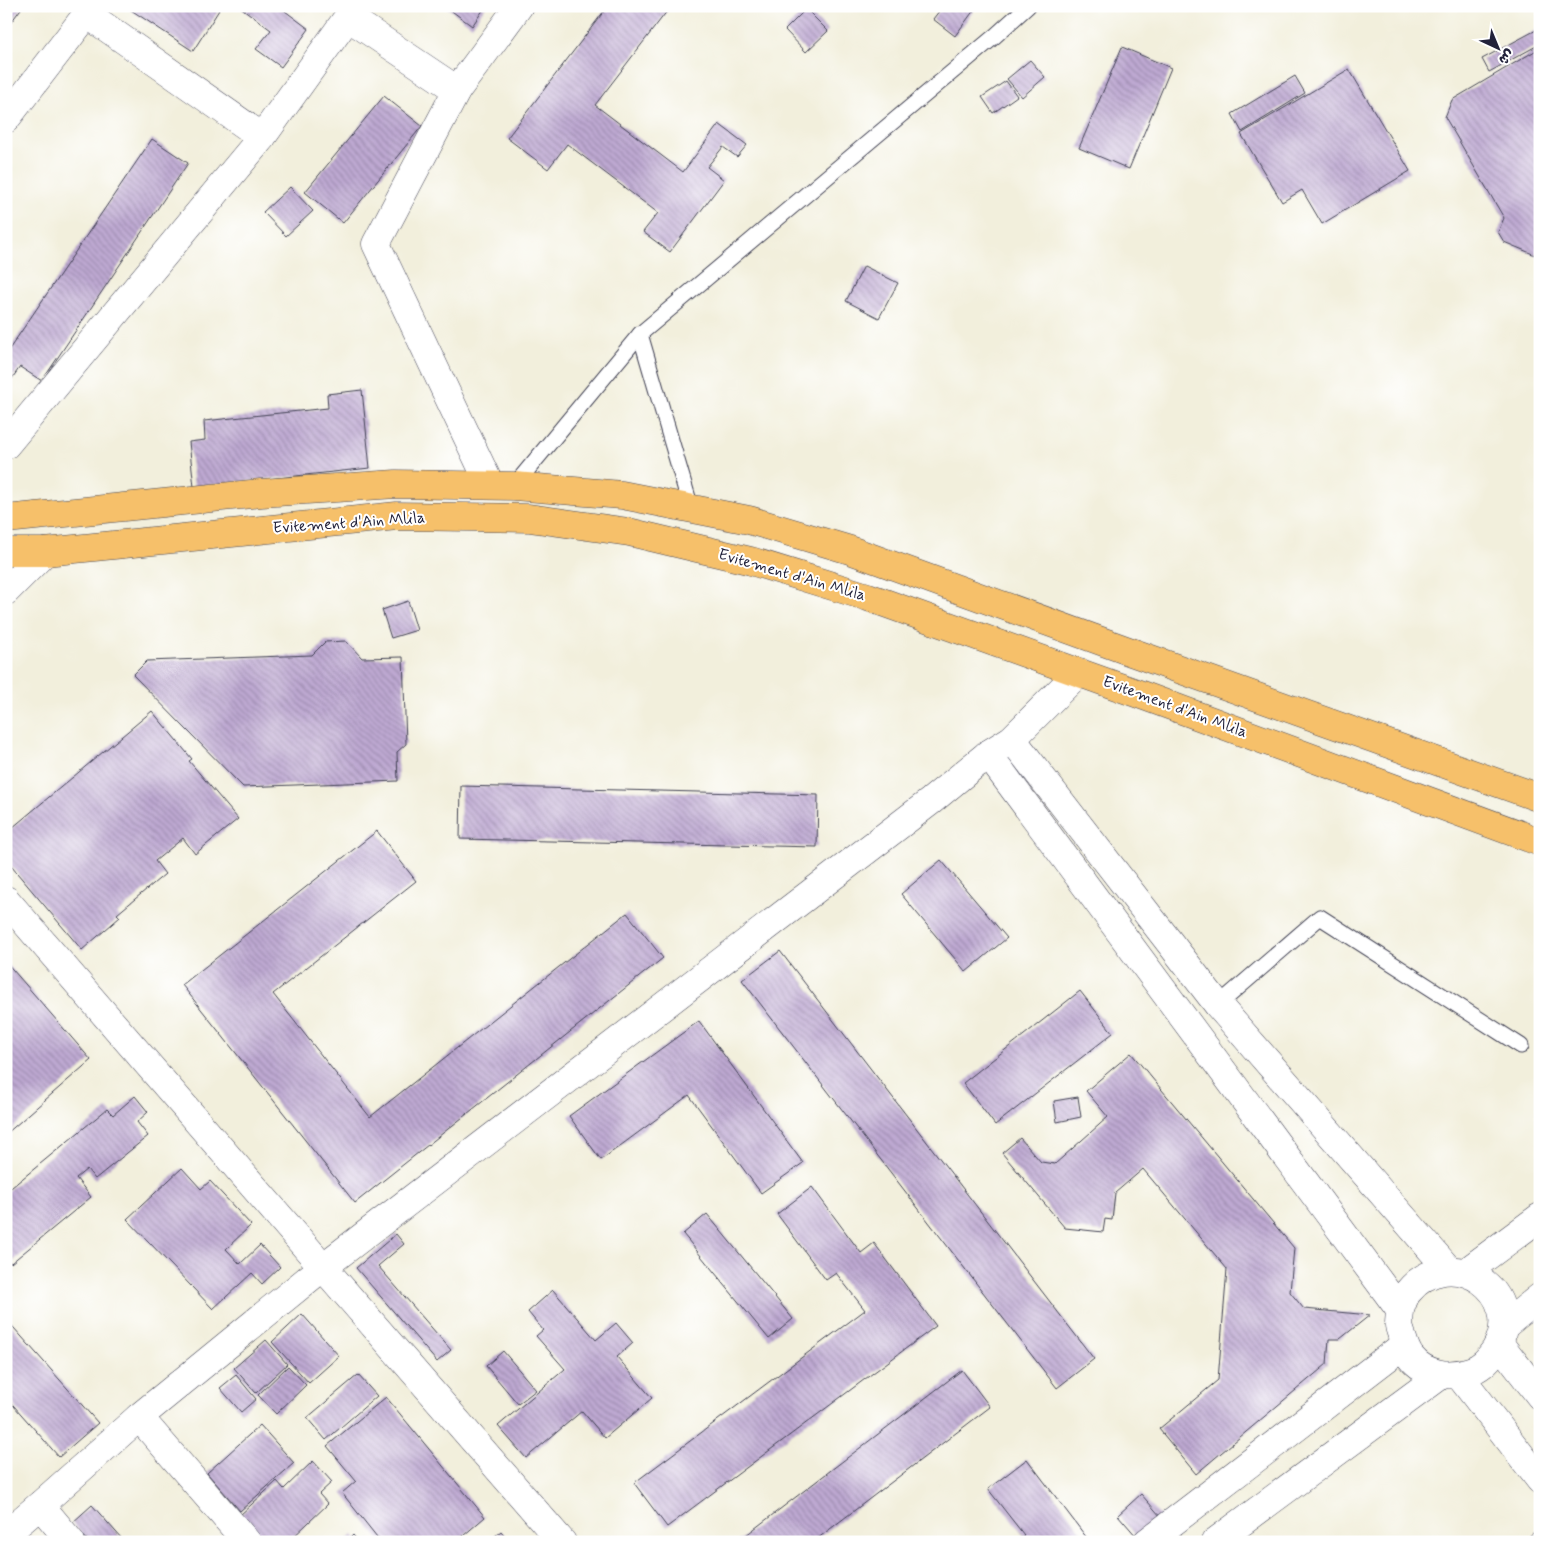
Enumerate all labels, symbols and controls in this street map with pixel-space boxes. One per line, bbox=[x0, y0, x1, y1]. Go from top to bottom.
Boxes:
north arrow bbox=[1474, 22, 1524, 72]
text: ش bbox=[1495, 45, 1518, 68]
street label: Evitement d'Ain Mlila bbox=[272, 507, 426, 539]
street label: Evitement d'Ain Mlila bbox=[716, 544, 868, 606]
street label: Evitement d'Ain Mlila bbox=[1100, 671, 1250, 743]

